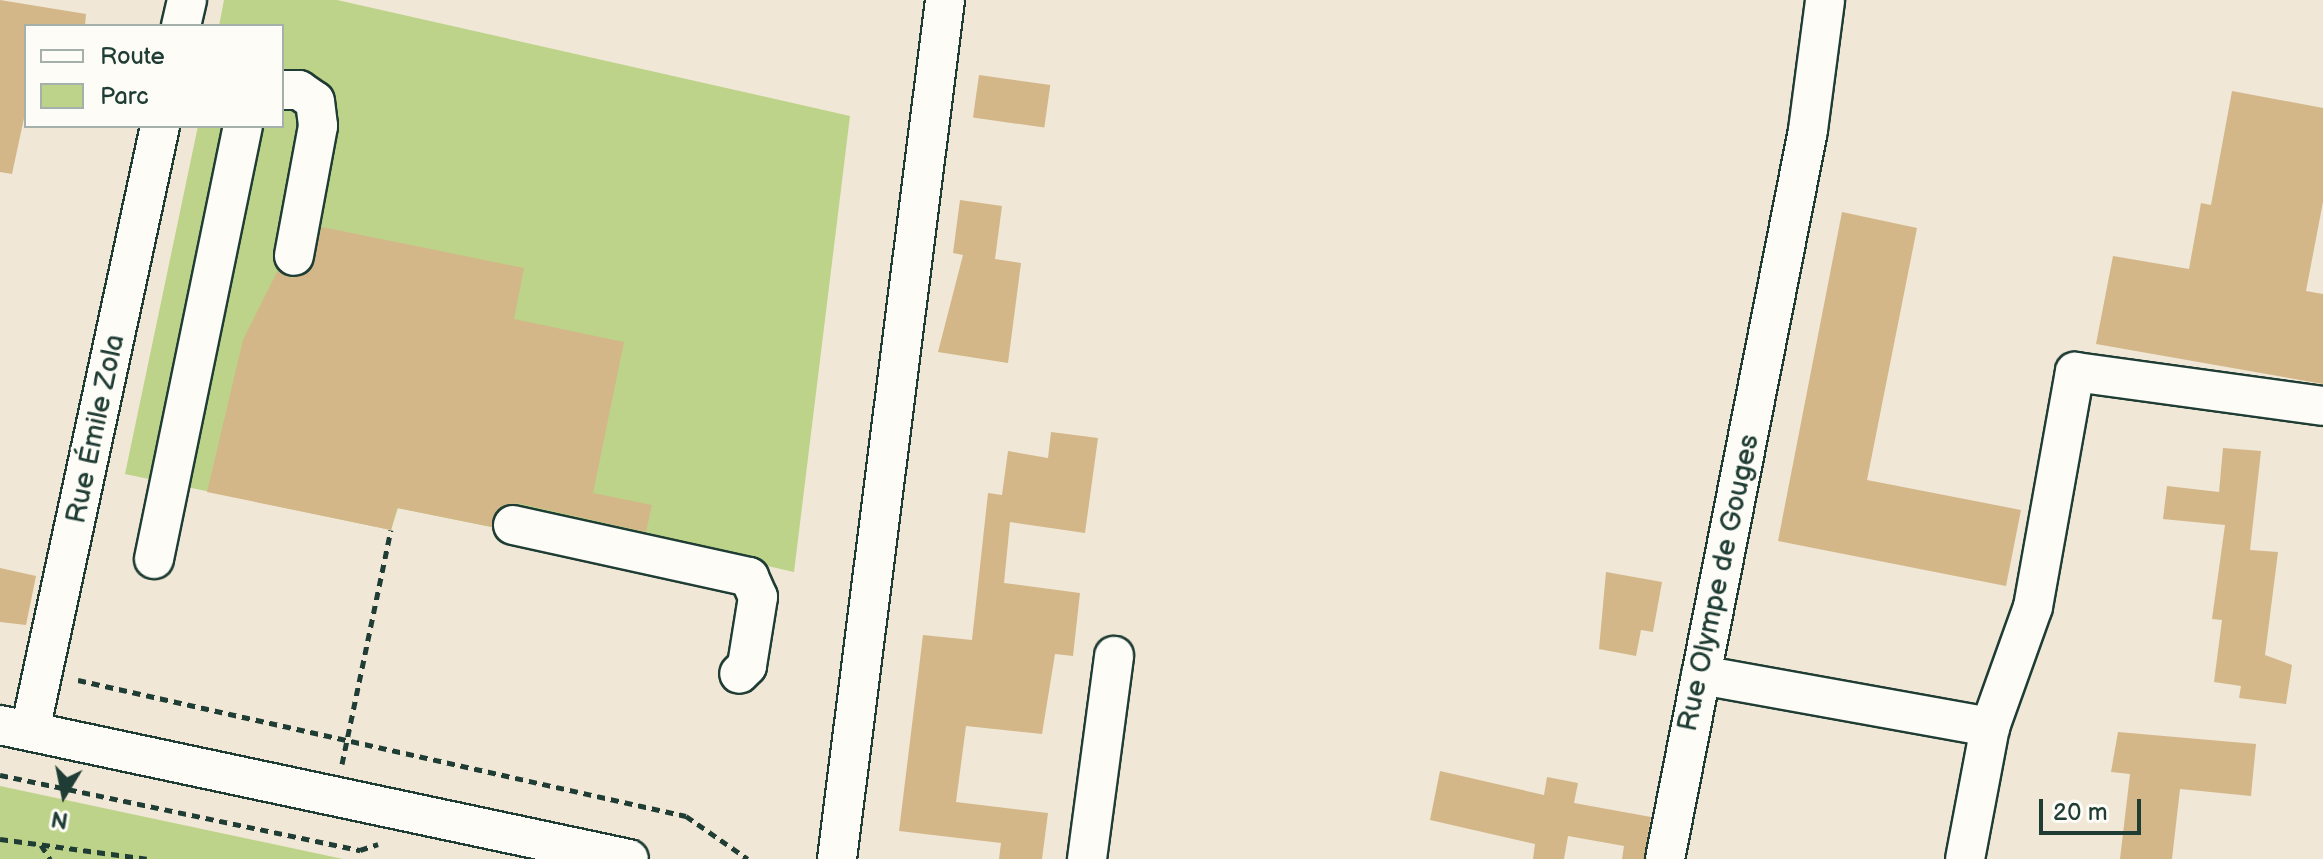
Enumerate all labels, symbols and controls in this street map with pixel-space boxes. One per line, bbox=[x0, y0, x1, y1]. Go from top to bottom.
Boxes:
legend bbox=[24, 24, 284, 128]
text: Route bbox=[100, 42, 165, 71]
text: Parc bbox=[100, 82, 149, 111]
street label: Rue Émile Zola bbox=[60, 331, 132, 527]
street label: Rue Olympe de Gouges bbox=[1671, 432, 1767, 734]
north arrow bbox=[24, 755, 104, 835]
scale bar bbox=[2043, 783, 2145, 833]
text: 20 m bbox=[2053, 798, 2108, 827]
text: N bbox=[49, 804, 70, 834]

